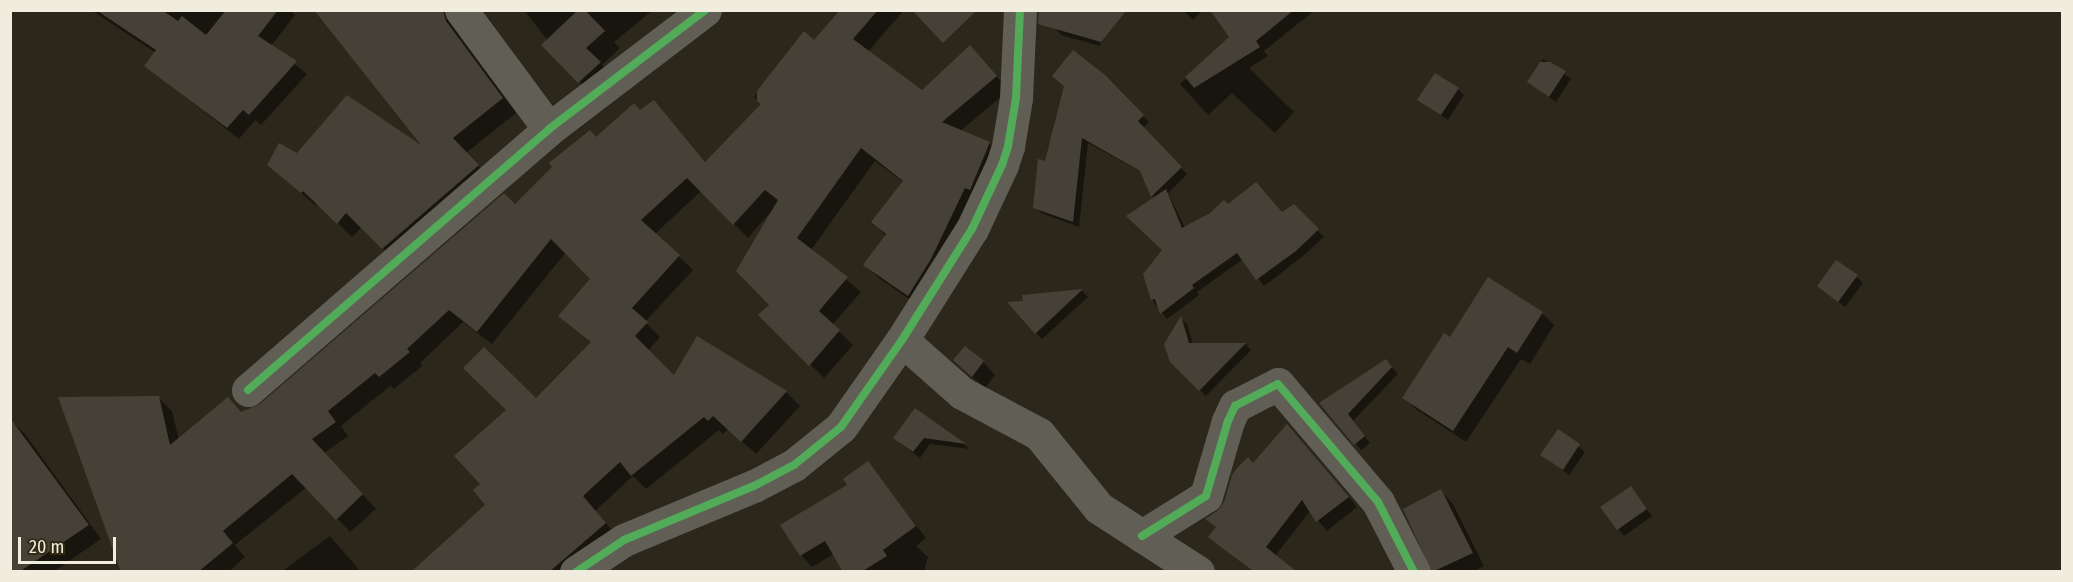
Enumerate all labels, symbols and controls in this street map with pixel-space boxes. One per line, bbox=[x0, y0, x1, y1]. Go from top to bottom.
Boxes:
scale bar bbox=[21, 525, 118, 563]
text: 20 m bbox=[29, 536, 64, 558]

